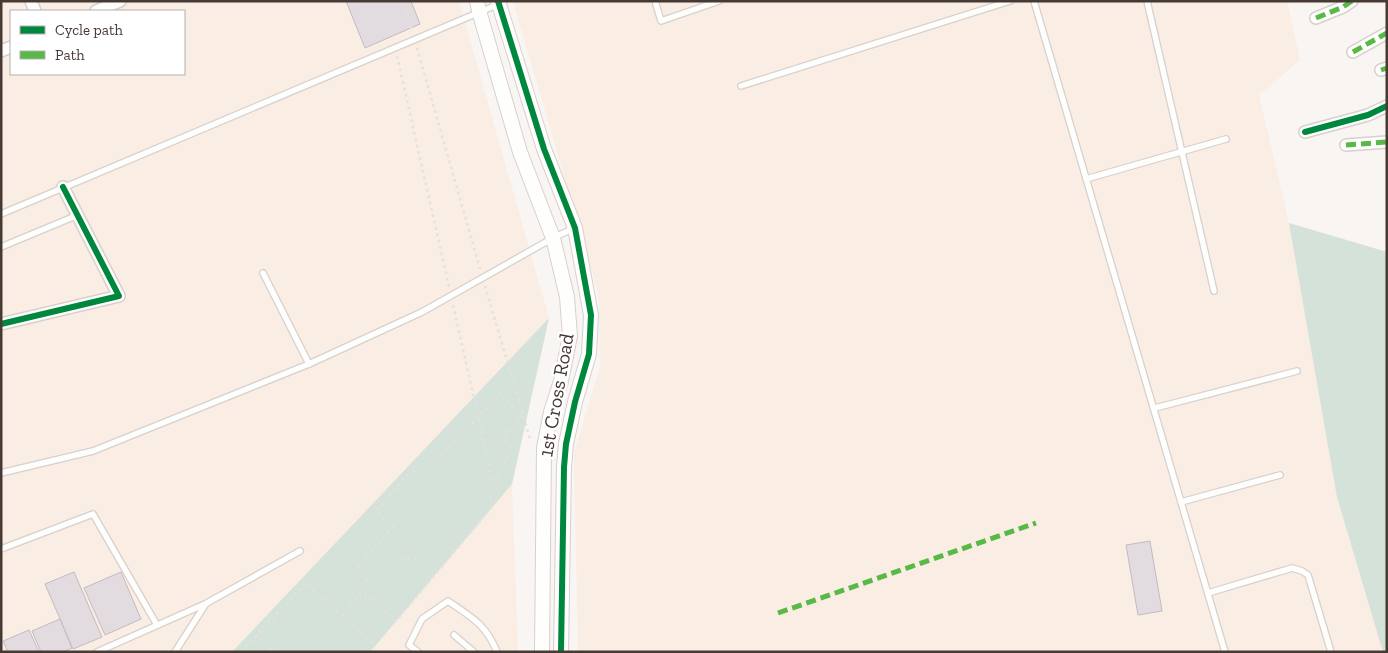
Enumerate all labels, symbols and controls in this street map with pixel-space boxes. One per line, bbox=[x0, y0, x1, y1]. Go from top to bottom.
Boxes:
legend bbox=[10, 10, 185, 75]
text: Cycle path bbox=[55, 21, 124, 39]
text: Path bbox=[55, 46, 85, 64]
street label: 1st Cross Road bbox=[533, 331, 579, 459]

